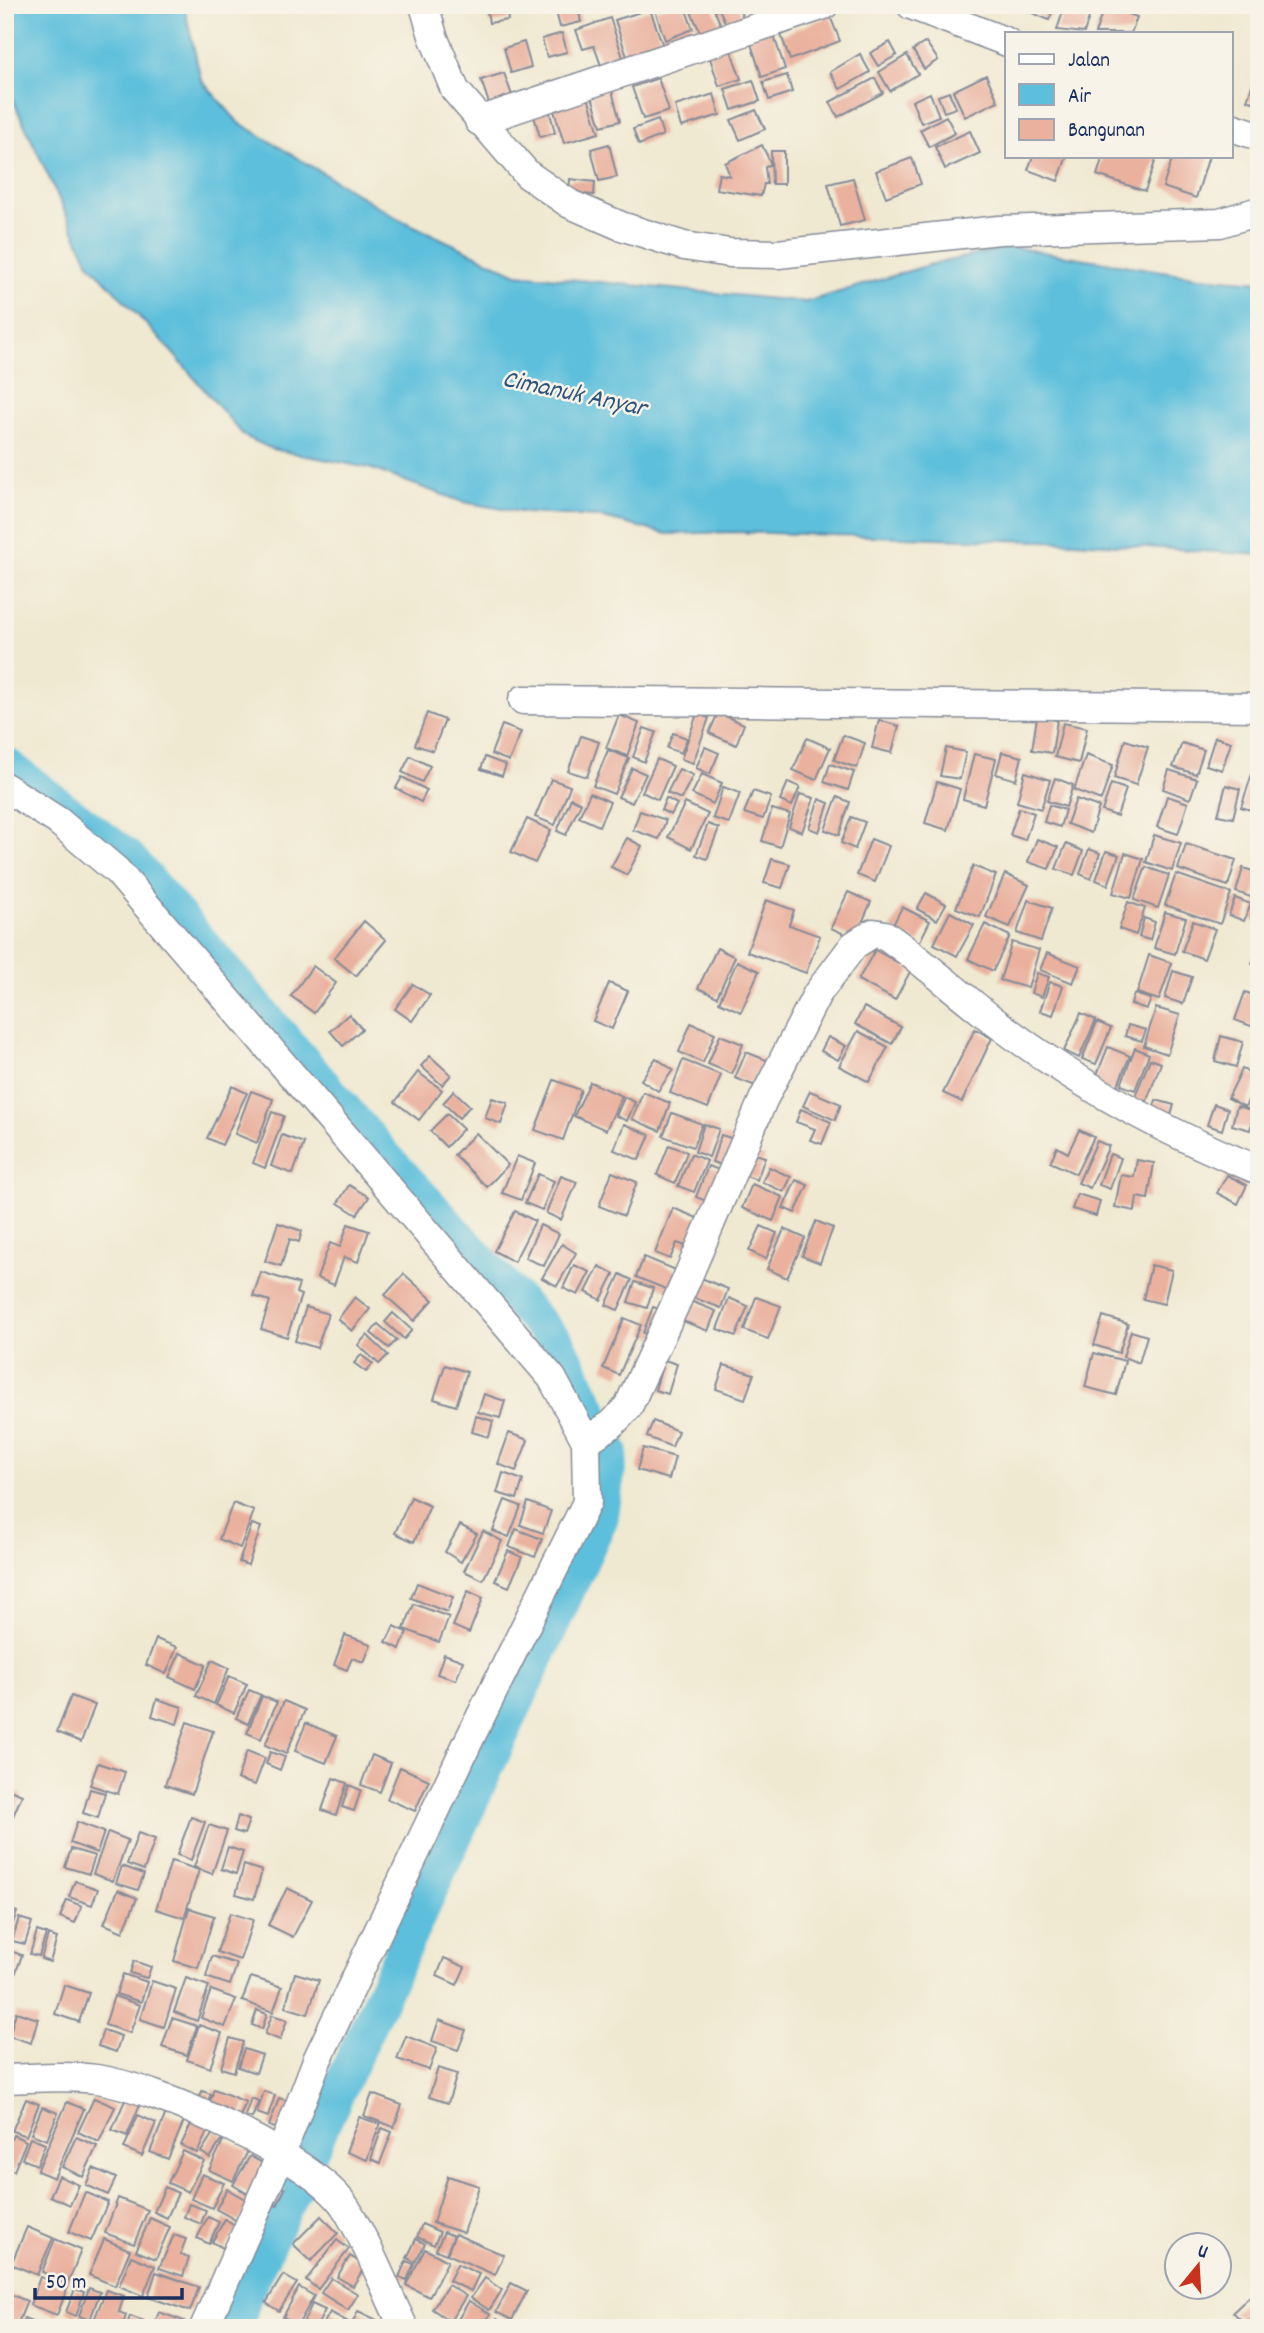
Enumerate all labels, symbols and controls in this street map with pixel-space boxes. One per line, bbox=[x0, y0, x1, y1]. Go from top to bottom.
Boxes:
legend bbox=[1005, 32, 1232, 158]
text: Jalan bbox=[1068, 47, 1110, 77]
text: Air bbox=[1068, 83, 1091, 113]
text: Bangunan bbox=[1068, 117, 1145, 147]
water label: Cimanuk Anyar bbox=[499, 362, 653, 429]
north arrow bbox=[1162, 2232, 1232, 2302]
text: U bbox=[1194, 2239, 1211, 2267]
scale bar bbox=[35, 2256, 182, 2300]
text: 50 m bbox=[46, 2269, 86, 2299]

